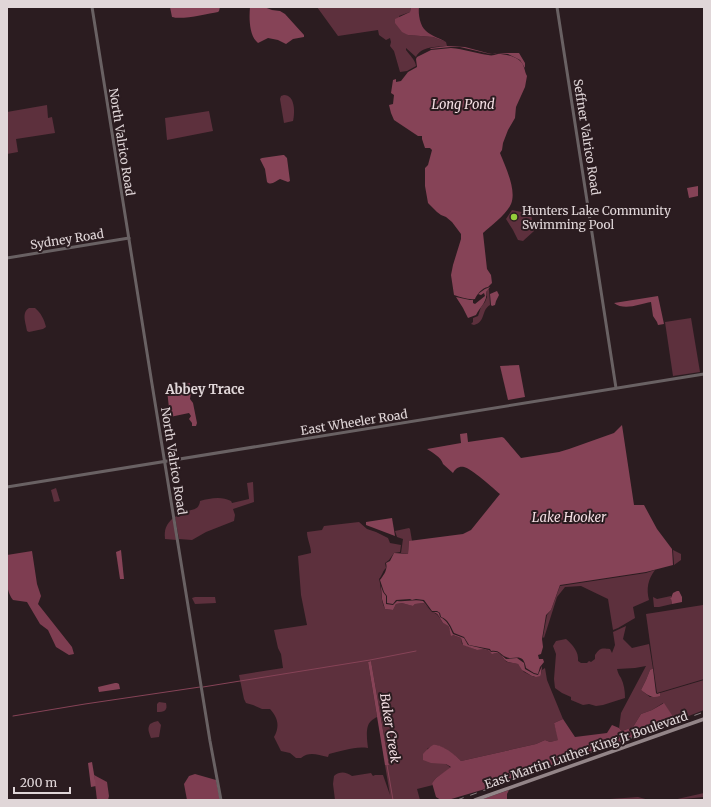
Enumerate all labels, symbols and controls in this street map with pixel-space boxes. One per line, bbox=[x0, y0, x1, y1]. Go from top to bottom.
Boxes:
street label: Seffner Valrico Road bbox=[570, 78, 604, 196]
street label: North Valrico Road bbox=[106, 87, 138, 197]
water label: Long Pond bbox=[431, 96, 495, 113]
place label: Hunters Lake Community Swimming Pool bbox=[522, 203, 671, 232]
marker: Hunters Lake Community Swimming Pool bbox=[509, 212, 519, 222]
street label: Sydney Road bbox=[29, 226, 105, 252]
district label: Abbey Trace bbox=[164, 381, 245, 398]
street label: North Valrico Road bbox=[158, 406, 190, 516]
street label: East Wheeler Road bbox=[299, 406, 409, 438]
water label: Lake Hooker bbox=[532, 509, 607, 526]
water label: Baker Creek bbox=[376, 692, 404, 764]
street label: East Martin Luther King Jr Boulevard bbox=[482, 708, 690, 792]
scale bar bbox=[14, 769, 70, 795]
text: 200 m bbox=[20, 775, 57, 790]

